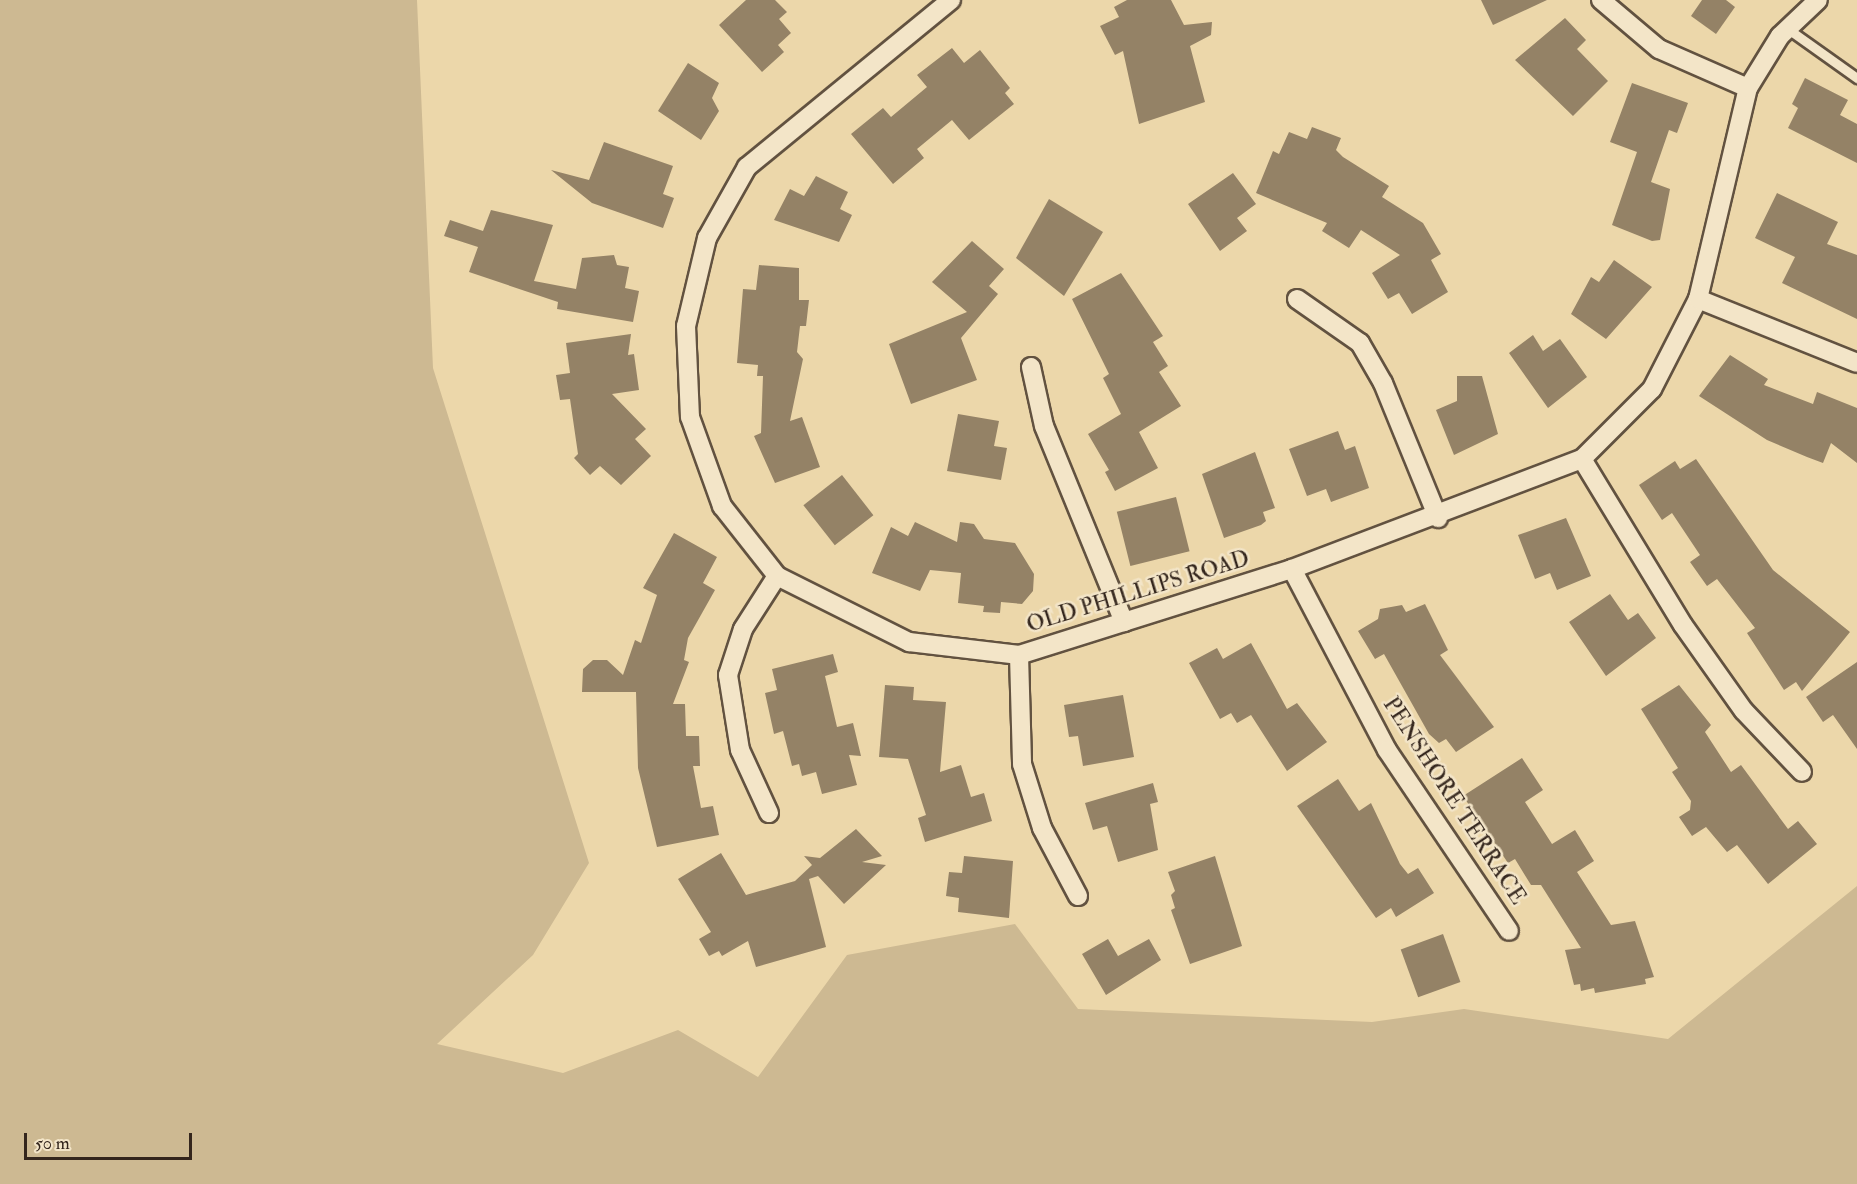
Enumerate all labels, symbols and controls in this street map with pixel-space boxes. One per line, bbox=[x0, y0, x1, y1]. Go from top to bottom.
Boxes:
street label: OLD PHILLIPS ROAD bbox=[1024, 546, 1252, 638]
street label: PENSHORE TERRACE bbox=[1377, 692, 1531, 910]
scale bar bbox=[27, 1121, 195, 1159]
text: 50 m bbox=[35, 1132, 70, 1155]

